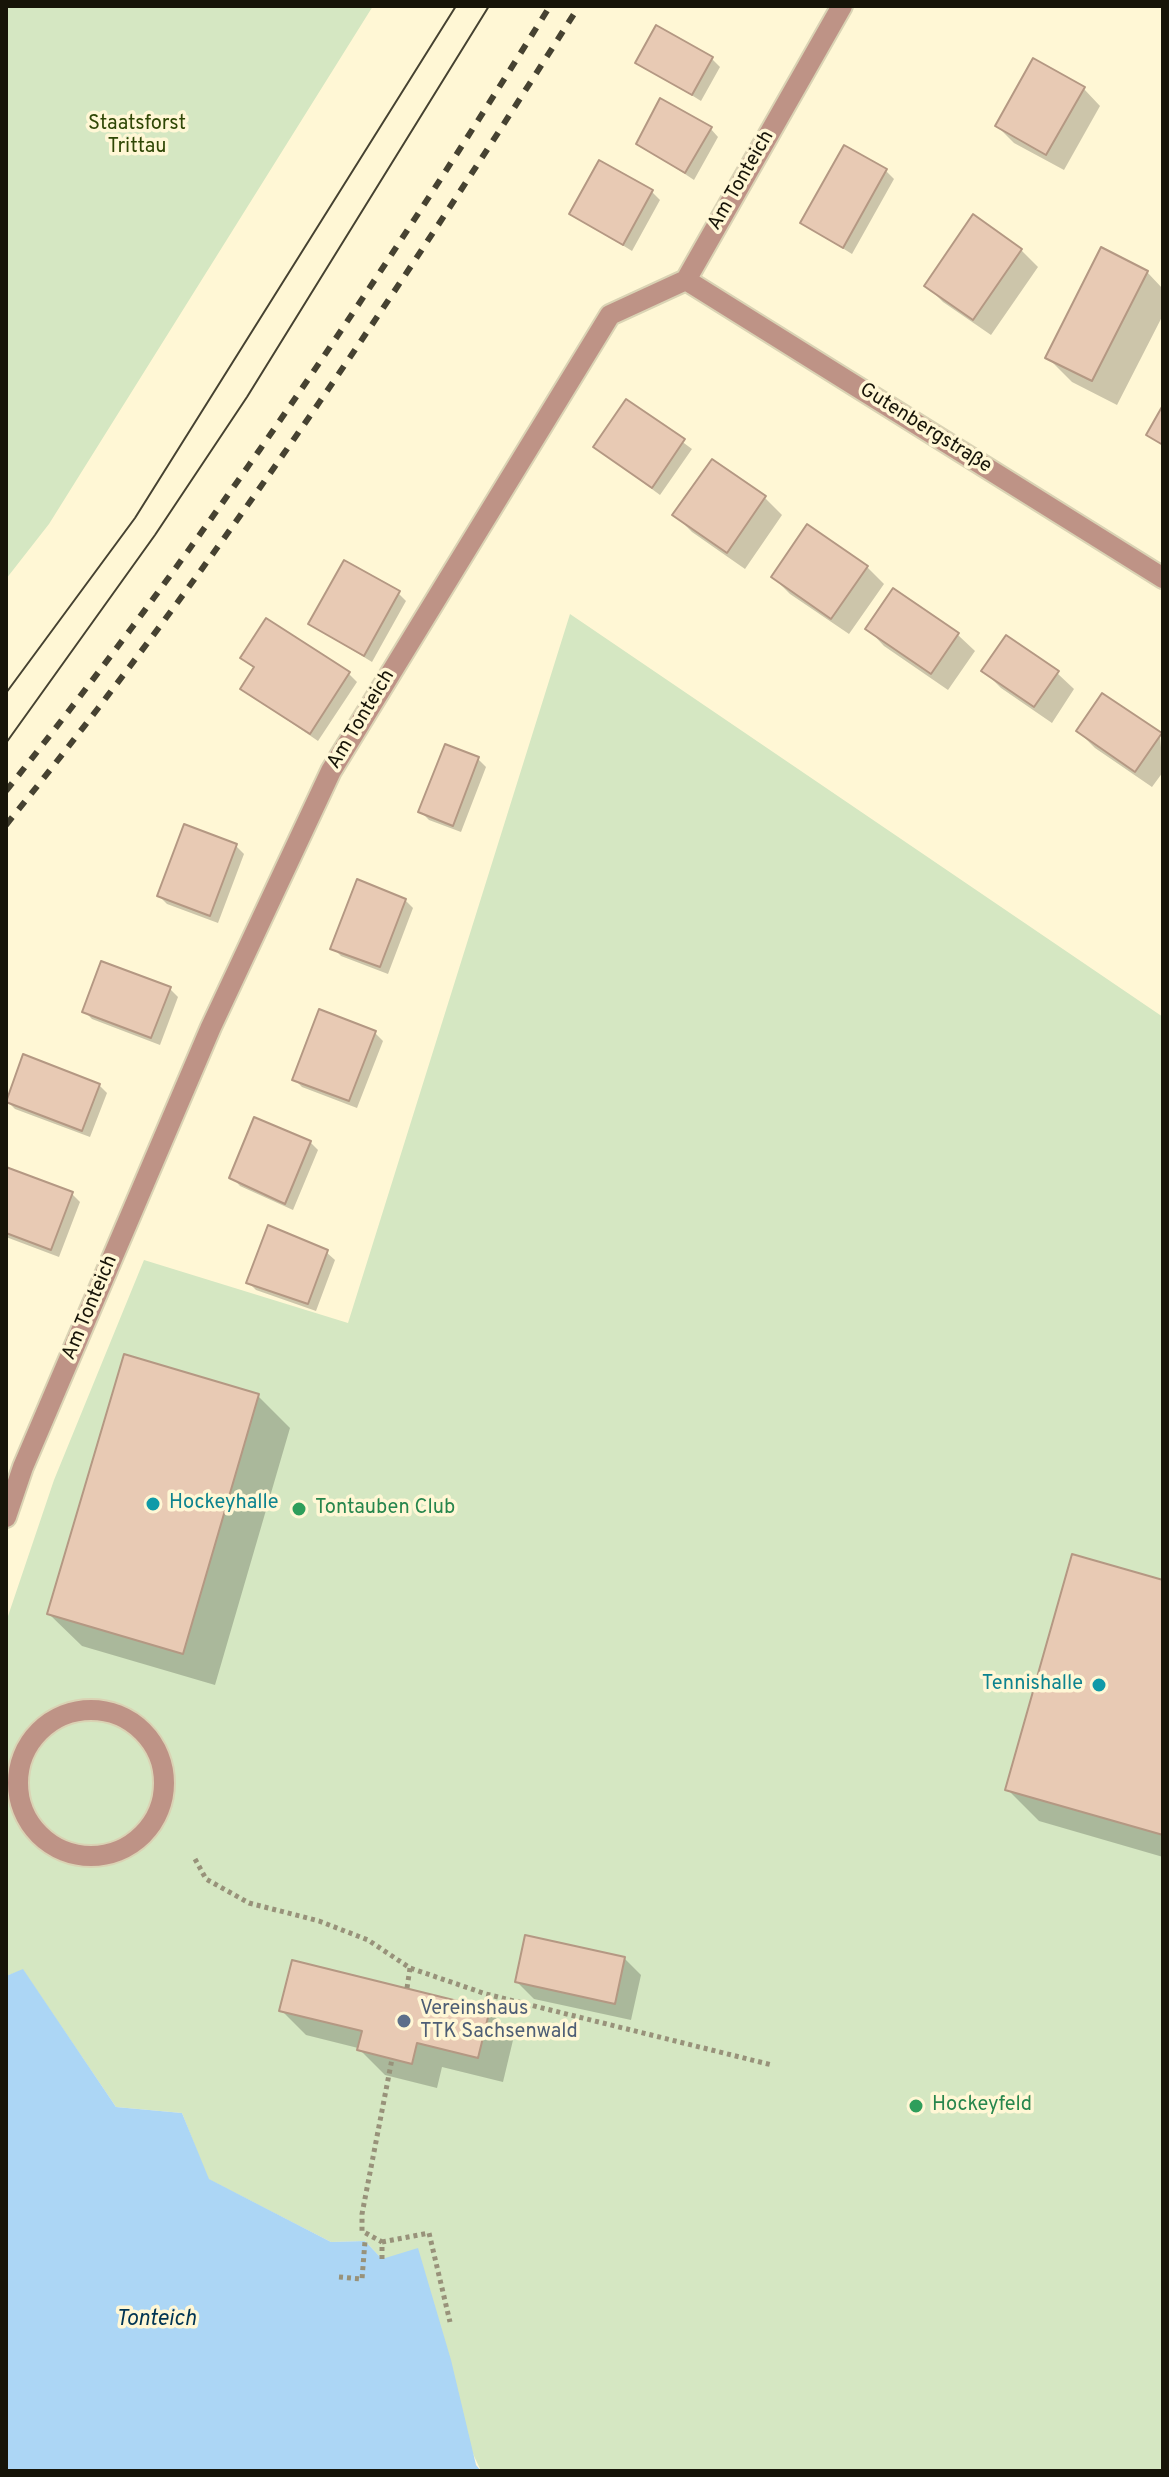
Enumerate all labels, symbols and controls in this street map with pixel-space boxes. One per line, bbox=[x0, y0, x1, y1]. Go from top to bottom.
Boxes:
park label: Staatsforst Trittau bbox=[88, 113, 186, 160]
street label: Am Tonteich bbox=[704, 127, 780, 235]
street label: Gutenbergstraße bbox=[854, 379, 996, 479]
street label: Am Tonteich bbox=[323, 666, 401, 774]
street label: Am Tonteich bbox=[58, 1252, 124, 1364]
place label: Hockeyhalle bbox=[169, 1492, 279, 1516]
marker: Hockeyhalle bbox=[144, 1495, 162, 1513]
place label: Tontauben Club bbox=[315, 1497, 455, 1521]
marker: Tontauben Club bbox=[290, 1500, 308, 1518]
place label: Tennishalle bbox=[982, 1673, 1083, 1697]
marker: Tennishalle bbox=[1090, 1676, 1108, 1694]
place label: Vereinshaus TTK Sachsenwald bbox=[420, 1998, 578, 2045]
marker: Vereinshaus TTK Sachsenwald bbox=[395, 2012, 413, 2030]
place label: Hockeyfeld bbox=[932, 2094, 1032, 2118]
marker: Hockeyfeld bbox=[907, 2097, 925, 2115]
water label: Tonteich bbox=[116, 2308, 196, 2334]

